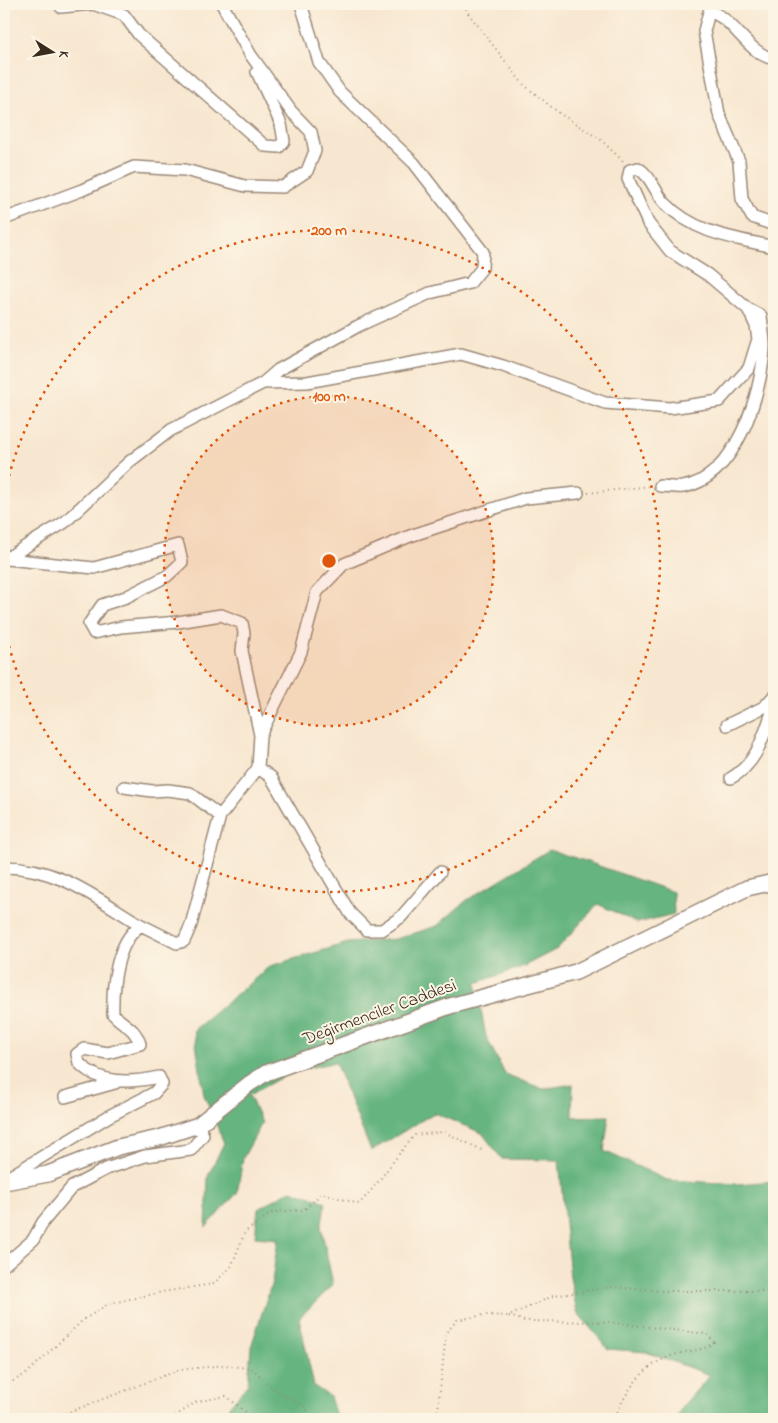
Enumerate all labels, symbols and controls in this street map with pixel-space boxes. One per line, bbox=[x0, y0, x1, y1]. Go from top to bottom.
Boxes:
north arrow bbox=[28, 28, 78, 78]
text: K bbox=[52, 49, 74, 61]
text: 200 m bbox=[310, 220, 347, 242]
text: 100 m bbox=[312, 386, 346, 408]
centre of rings bbox=[320, 552, 338, 570]
street label: Değirmenciler Caddesi bbox=[299, 973, 461, 1054]

